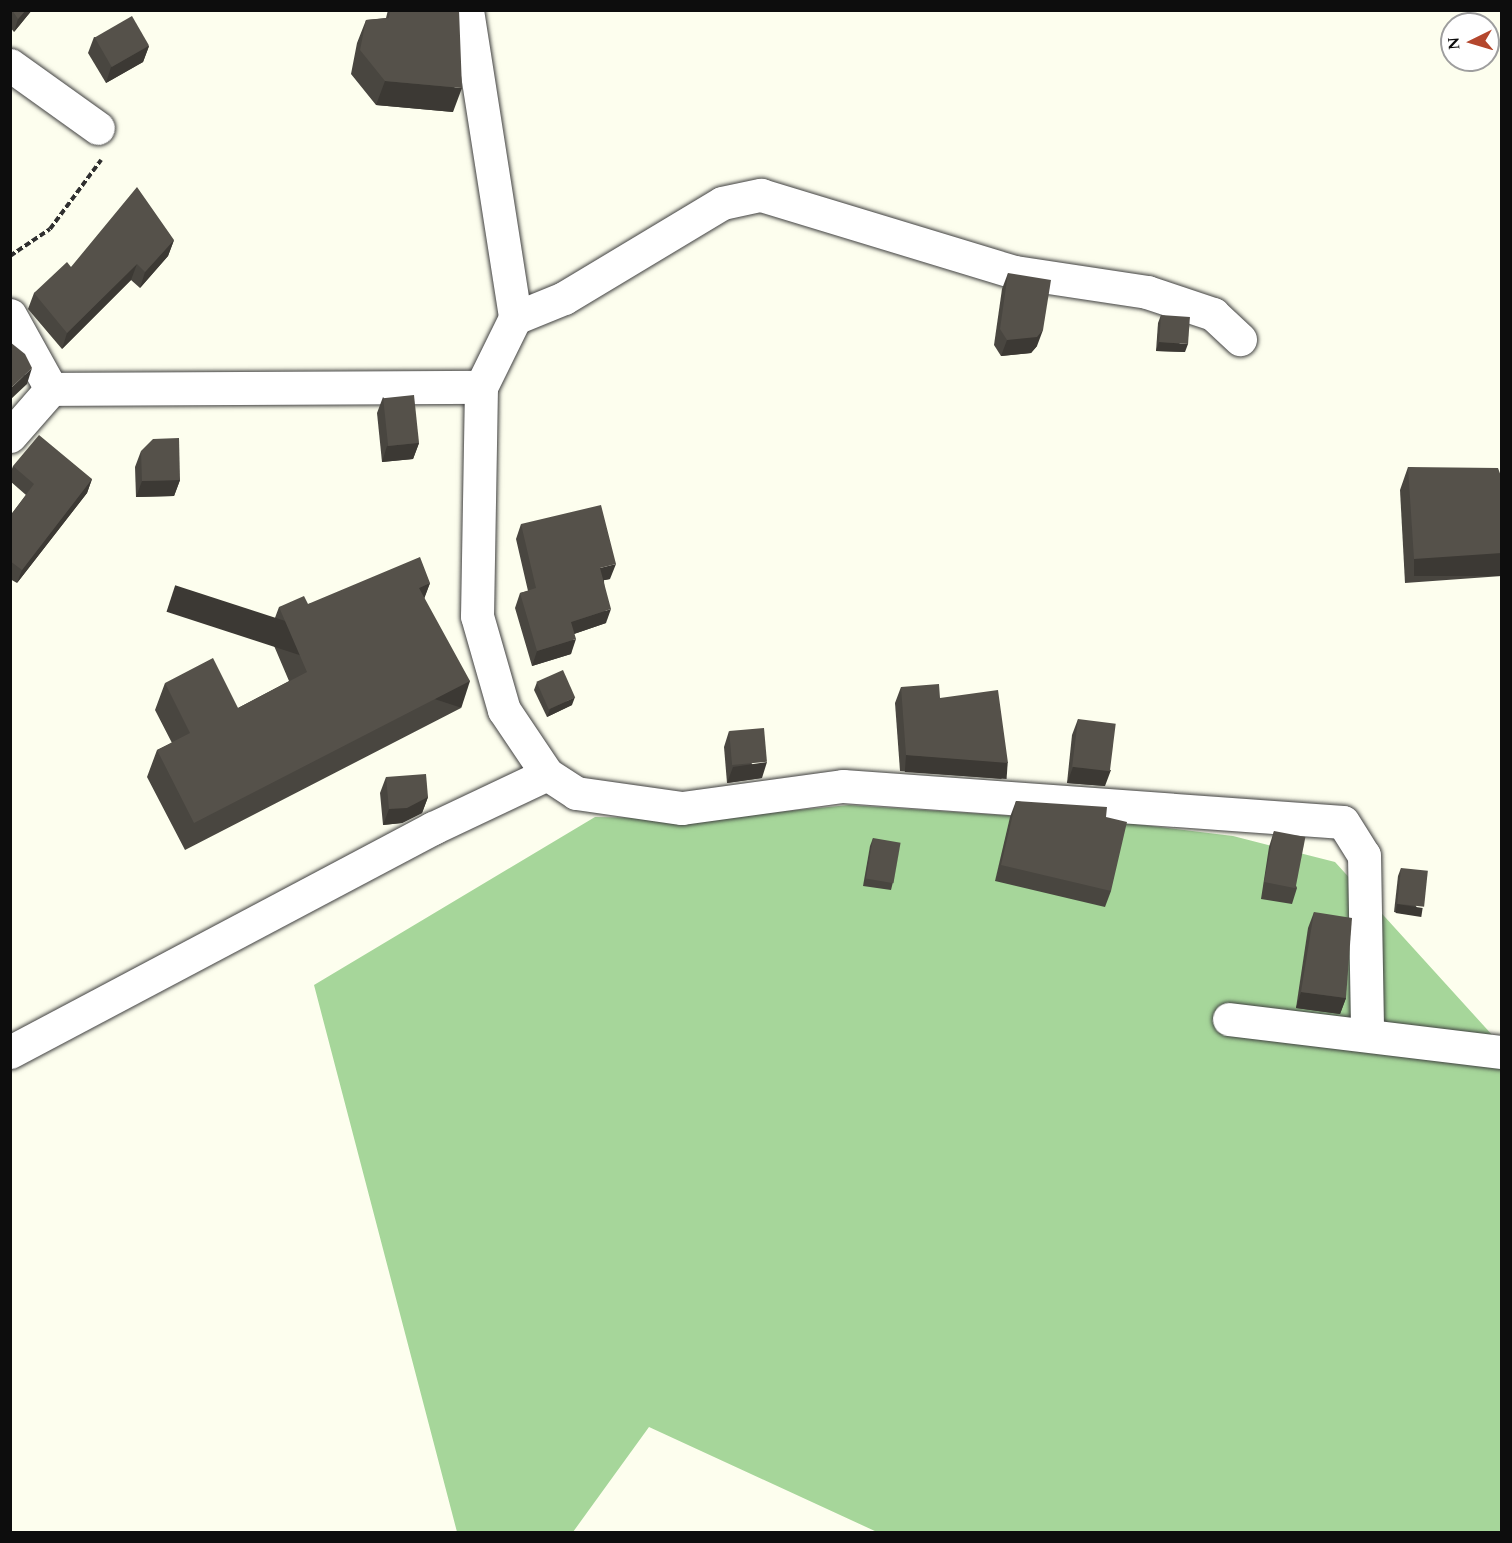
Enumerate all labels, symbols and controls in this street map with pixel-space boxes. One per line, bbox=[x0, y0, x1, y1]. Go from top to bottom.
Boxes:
north arrow bbox=[1440, 12, 1500, 72]
text: N bbox=[1442, 36, 1467, 51]

